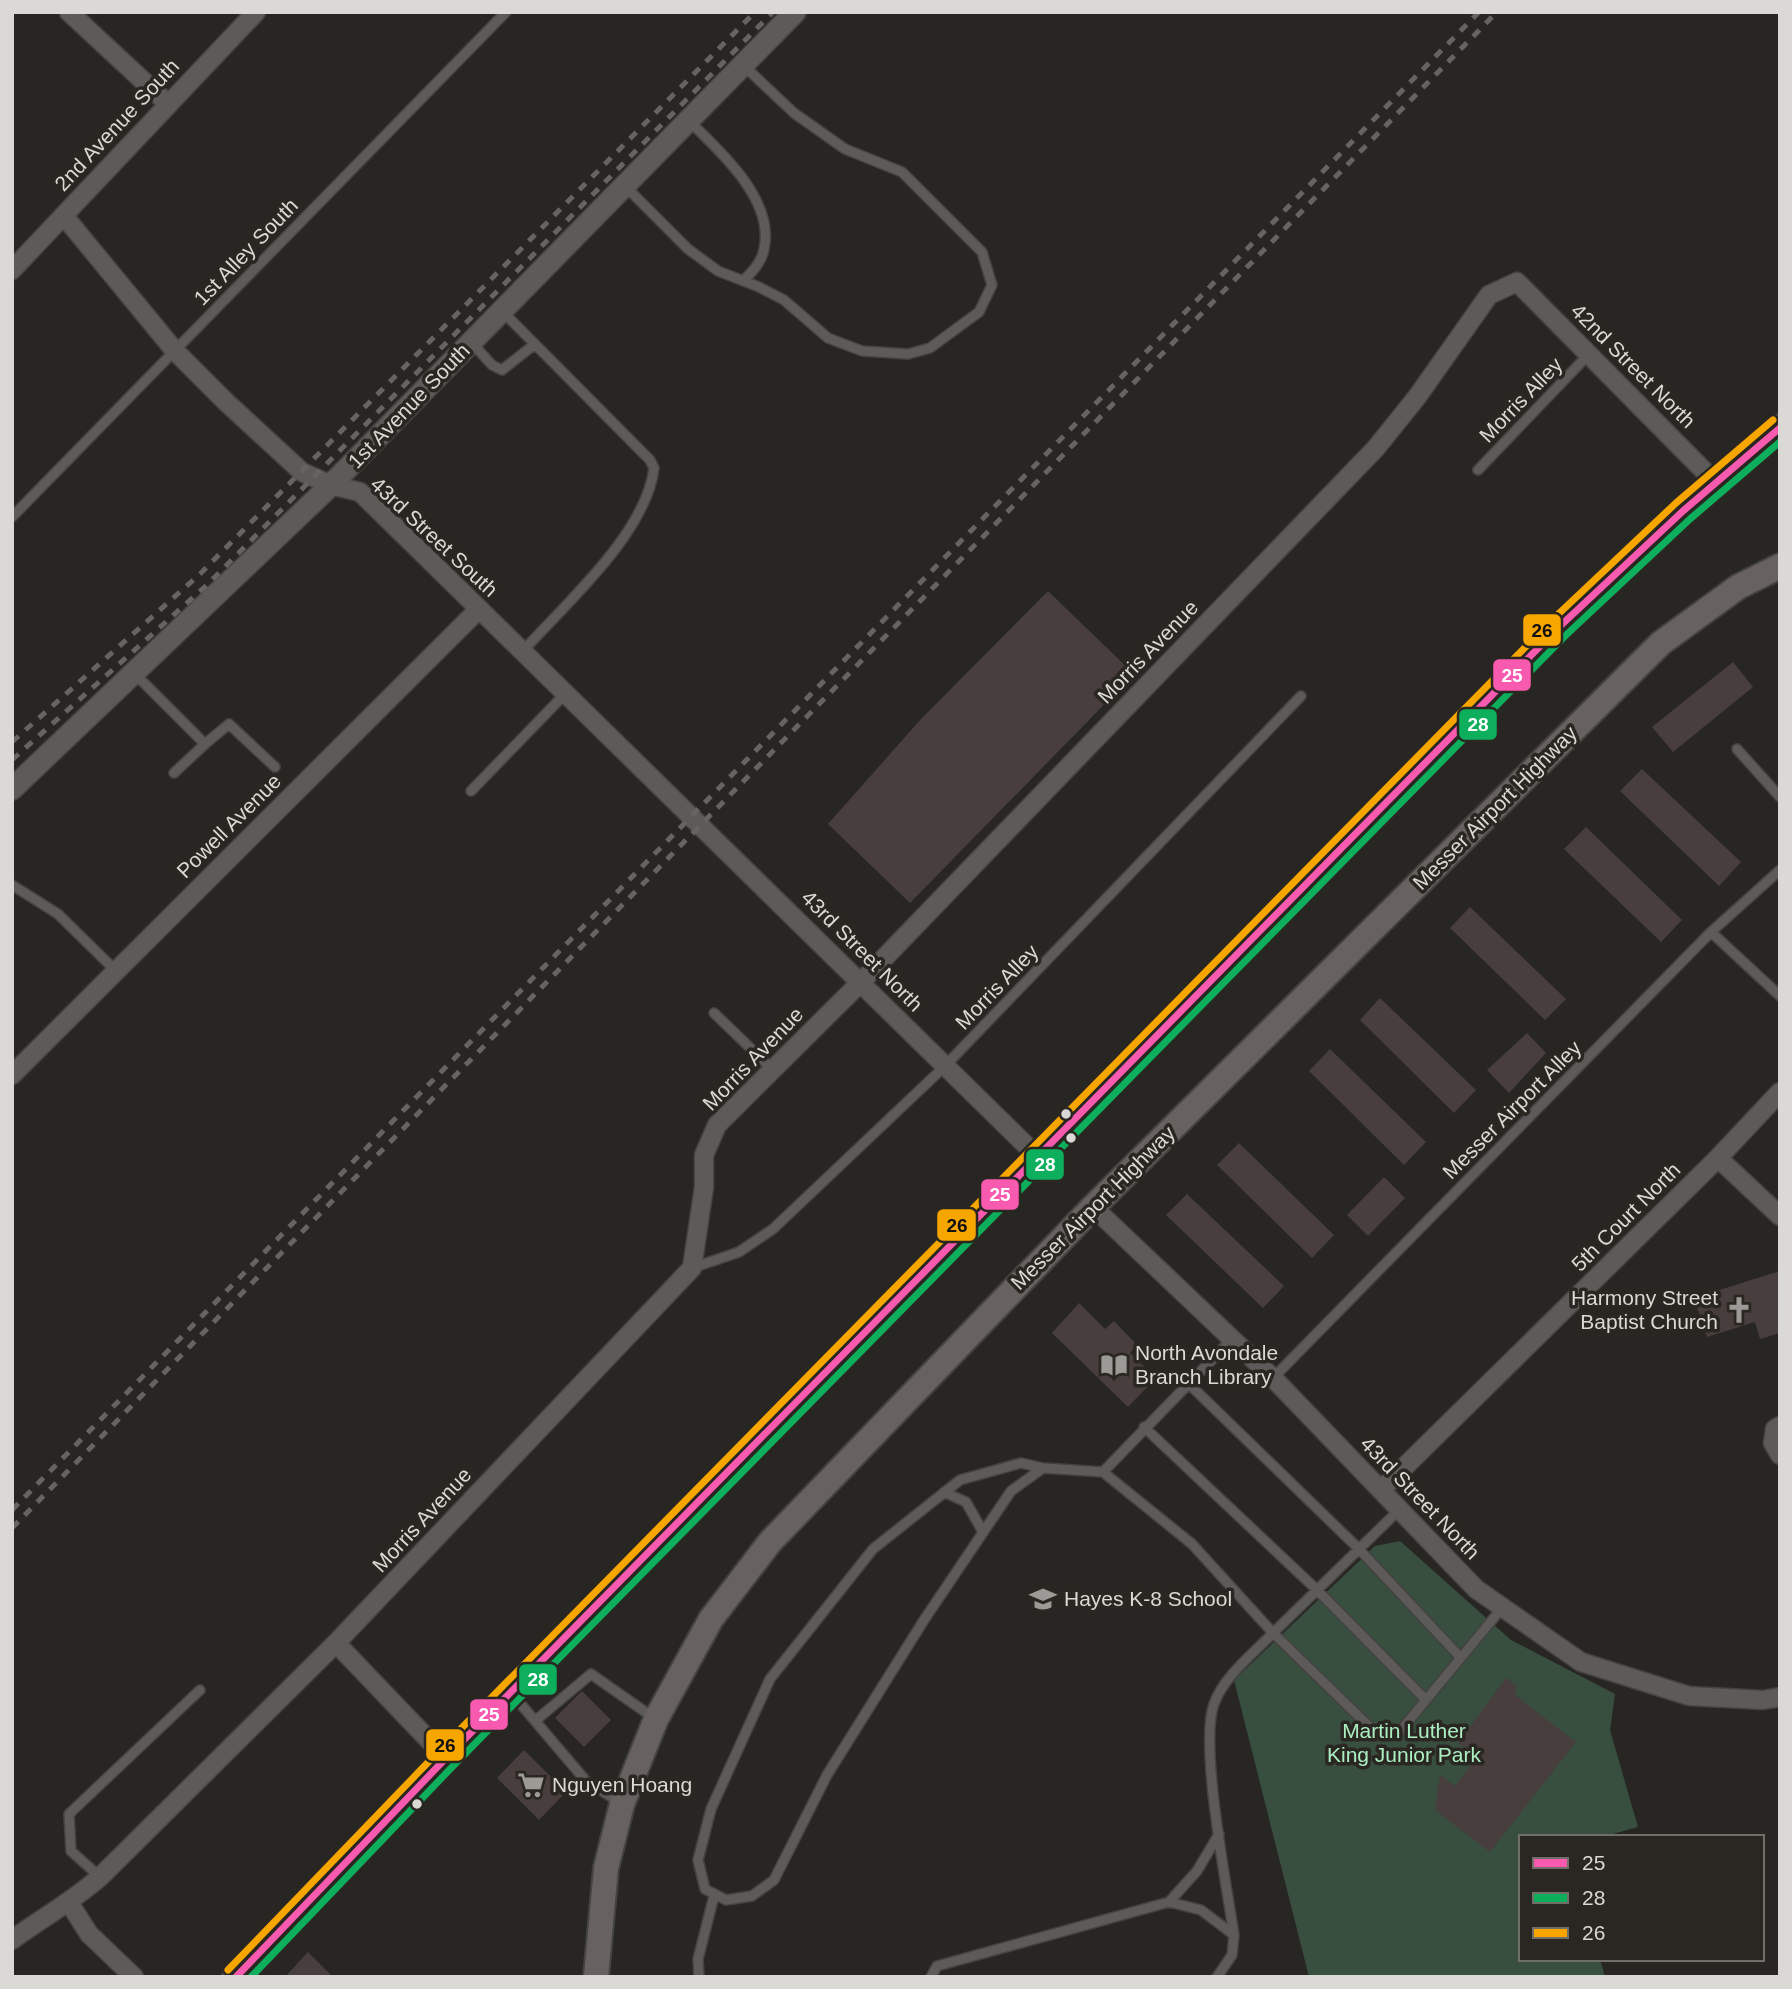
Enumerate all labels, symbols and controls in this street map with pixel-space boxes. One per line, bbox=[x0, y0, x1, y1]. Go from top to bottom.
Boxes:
street label: 2nd Avenue South bbox=[50, 54, 183, 195]
street label: 1st Alley South bbox=[189, 194, 302, 310]
street label: 42nd Street North bbox=[1567, 299, 1700, 432]
street label: 1st Avenue South bbox=[343, 339, 474, 473]
street label: Morris Alley bbox=[1475, 352, 1567, 447]
street label: 43rd Street South bbox=[366, 472, 502, 601]
street label: Morris Avenue bbox=[1093, 596, 1202, 708]
line badge: 26 bbox=[1522, 613, 1562, 647]
text: 26 bbox=[1531, 620, 1553, 641]
line badge: 25 bbox=[1492, 658, 1532, 692]
text: 25 bbox=[1501, 665, 1523, 686]
line badge: 28 bbox=[1458, 708, 1498, 741]
text: 28 bbox=[1467, 714, 1489, 735]
street label: Messer Airport Highway bbox=[1408, 721, 1582, 894]
street label: Powell Avenue bbox=[172, 769, 285, 882]
street label: 43rd Street North bbox=[797, 886, 927, 1016]
street label: Morris Alley bbox=[951, 939, 1043, 1034]
street label: Morris Avenue bbox=[698, 1003, 807, 1115]
street label: Messer Airport Alley bbox=[1438, 1036, 1586, 1183]
unlabelled marker bbox=[1059, 1107, 1073, 1121]
street label: Messer Airport Highway bbox=[1006, 1121, 1180, 1294]
unlabelled marker bbox=[1064, 1131, 1078, 1145]
line badge: 28 bbox=[1025, 1148, 1065, 1181]
text: 28 bbox=[1034, 1154, 1056, 1175]
street label: 5th Court North bbox=[1567, 1158, 1685, 1276]
line badge: 25 bbox=[980, 1178, 1020, 1211]
text: 25 bbox=[989, 1184, 1011, 1205]
line badge: 26 bbox=[936, 1208, 977, 1242]
text: 26 bbox=[946, 1215, 968, 1236]
place label: Harmony Street Baptist Church bbox=[1571, 1286, 1718, 1333]
church icon: Harmony Street Baptist Church bbox=[1724, 1295, 1754, 1325]
place label: North Avondale Branch Library bbox=[1135, 1341, 1278, 1388]
library icon: North Avondale Branch Library bbox=[1099, 1350, 1129, 1380]
street label: 43rd Street North bbox=[1356, 1432, 1485, 1564]
street label: Morris Avenue bbox=[368, 1463, 476, 1576]
school or university icon: Hayes K-8 School bbox=[1028, 1584, 1058, 1614]
place label: Hayes K-8 School bbox=[1064, 1587, 1232, 1610]
line badge: 28 bbox=[518, 1663, 558, 1696]
text: 28 bbox=[527, 1669, 549, 1690]
line badge: 25 bbox=[469, 1698, 509, 1731]
text: 25 bbox=[478, 1704, 500, 1725]
park label: Martin Luther King Junior Park bbox=[1327, 1719, 1482, 1766]
line badge: 26 bbox=[425, 1728, 465, 1762]
text: 26 bbox=[434, 1735, 456, 1756]
supermarket icon: Nguyen Hoang bbox=[516, 1770, 546, 1800]
place label: Nguyen Hoang bbox=[552, 1773, 692, 1796]
unlabelled marker bbox=[410, 1797, 424, 1811]
legend bbox=[1519, 1835, 1764, 1961]
text: 25 bbox=[1582, 1851, 1605, 1874]
text: 28 bbox=[1582, 1886, 1605, 1909]
text: 26 bbox=[1582, 1921, 1605, 1944]

